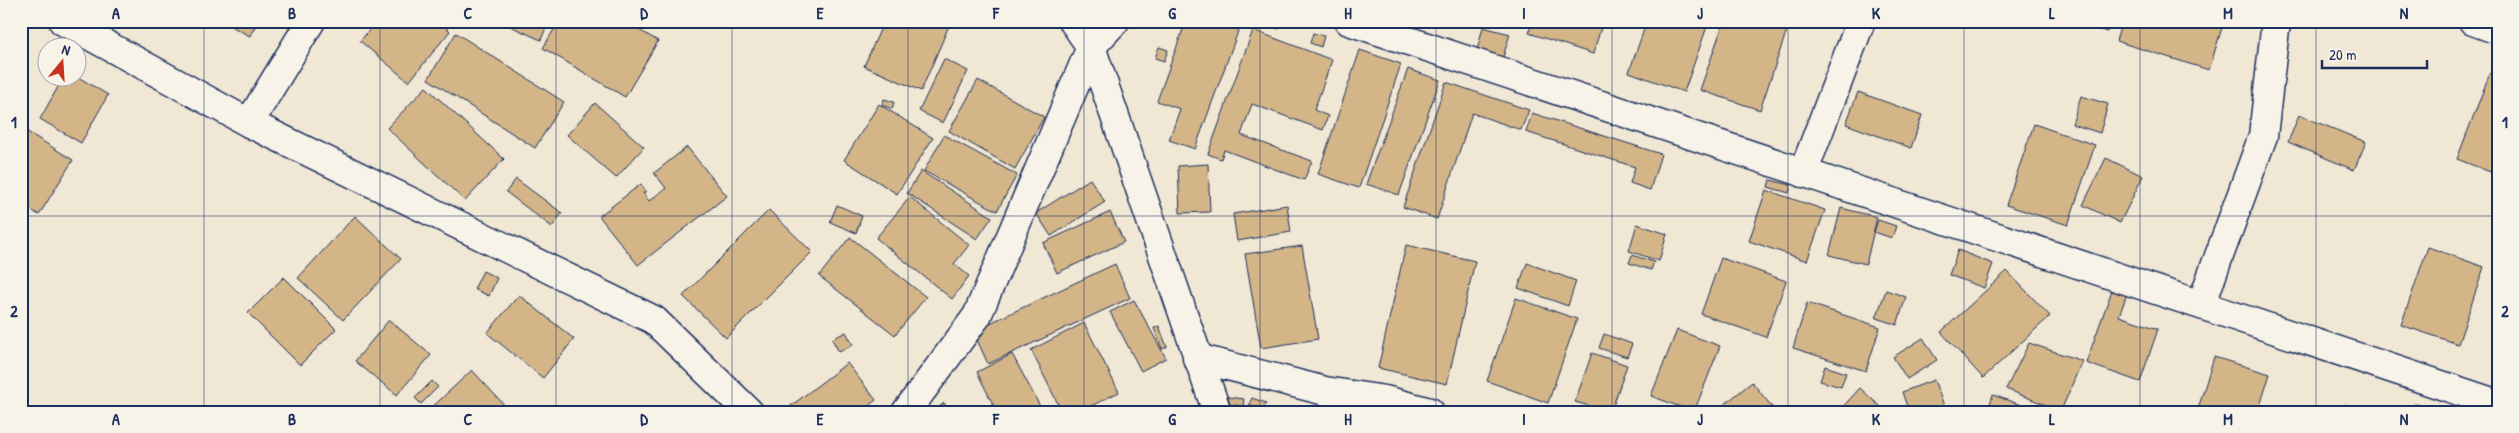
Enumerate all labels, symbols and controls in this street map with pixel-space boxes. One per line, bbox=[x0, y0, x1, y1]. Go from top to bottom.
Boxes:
text: A bbox=[112, 2, 120, 24]
text: B bbox=[288, 2, 296, 24]
text: C bbox=[464, 2, 473, 24]
text: D bbox=[640, 2, 648, 24]
text: E bbox=[816, 2, 824, 24]
text: F bbox=[992, 2, 1000, 24]
text: G bbox=[1168, 2, 1176, 24]
text: H bbox=[1344, 2, 1352, 24]
text: I bbox=[1522, 2, 1526, 24]
text: J bbox=[1697, 2, 1703, 24]
text: K bbox=[1872, 2, 1881, 24]
text: L bbox=[2049, 2, 2055, 24]
text: M bbox=[2223, 2, 2233, 24]
text: N bbox=[2400, 2, 2409, 24]
north arrow bbox=[38, 38, 88, 88]
scale bar bbox=[2322, 38, 2426, 70]
text: N bbox=[60, 39, 73, 60]
text: 20 m bbox=[2329, 44, 2356, 65]
text: 1 bbox=[11, 111, 17, 133]
text: 1 bbox=[2502, 111, 2508, 133]
text: 2 bbox=[10, 300, 18, 322]
text: 2 bbox=[2501, 300, 2509, 322]
text: A bbox=[112, 408, 120, 430]
text: B bbox=[288, 408, 296, 430]
text: C bbox=[464, 408, 473, 430]
text: D bbox=[640, 408, 648, 430]
text: E bbox=[816, 408, 824, 430]
text: F bbox=[992, 408, 1000, 430]
text: G bbox=[1168, 408, 1176, 430]
text: H bbox=[1344, 408, 1352, 430]
text: I bbox=[1522, 408, 1526, 430]
text: J bbox=[1697, 408, 1703, 430]
text: K bbox=[1872, 408, 1881, 430]
text: L bbox=[2049, 408, 2055, 430]
text: M bbox=[2223, 408, 2233, 430]
text: N bbox=[2400, 408, 2409, 430]

